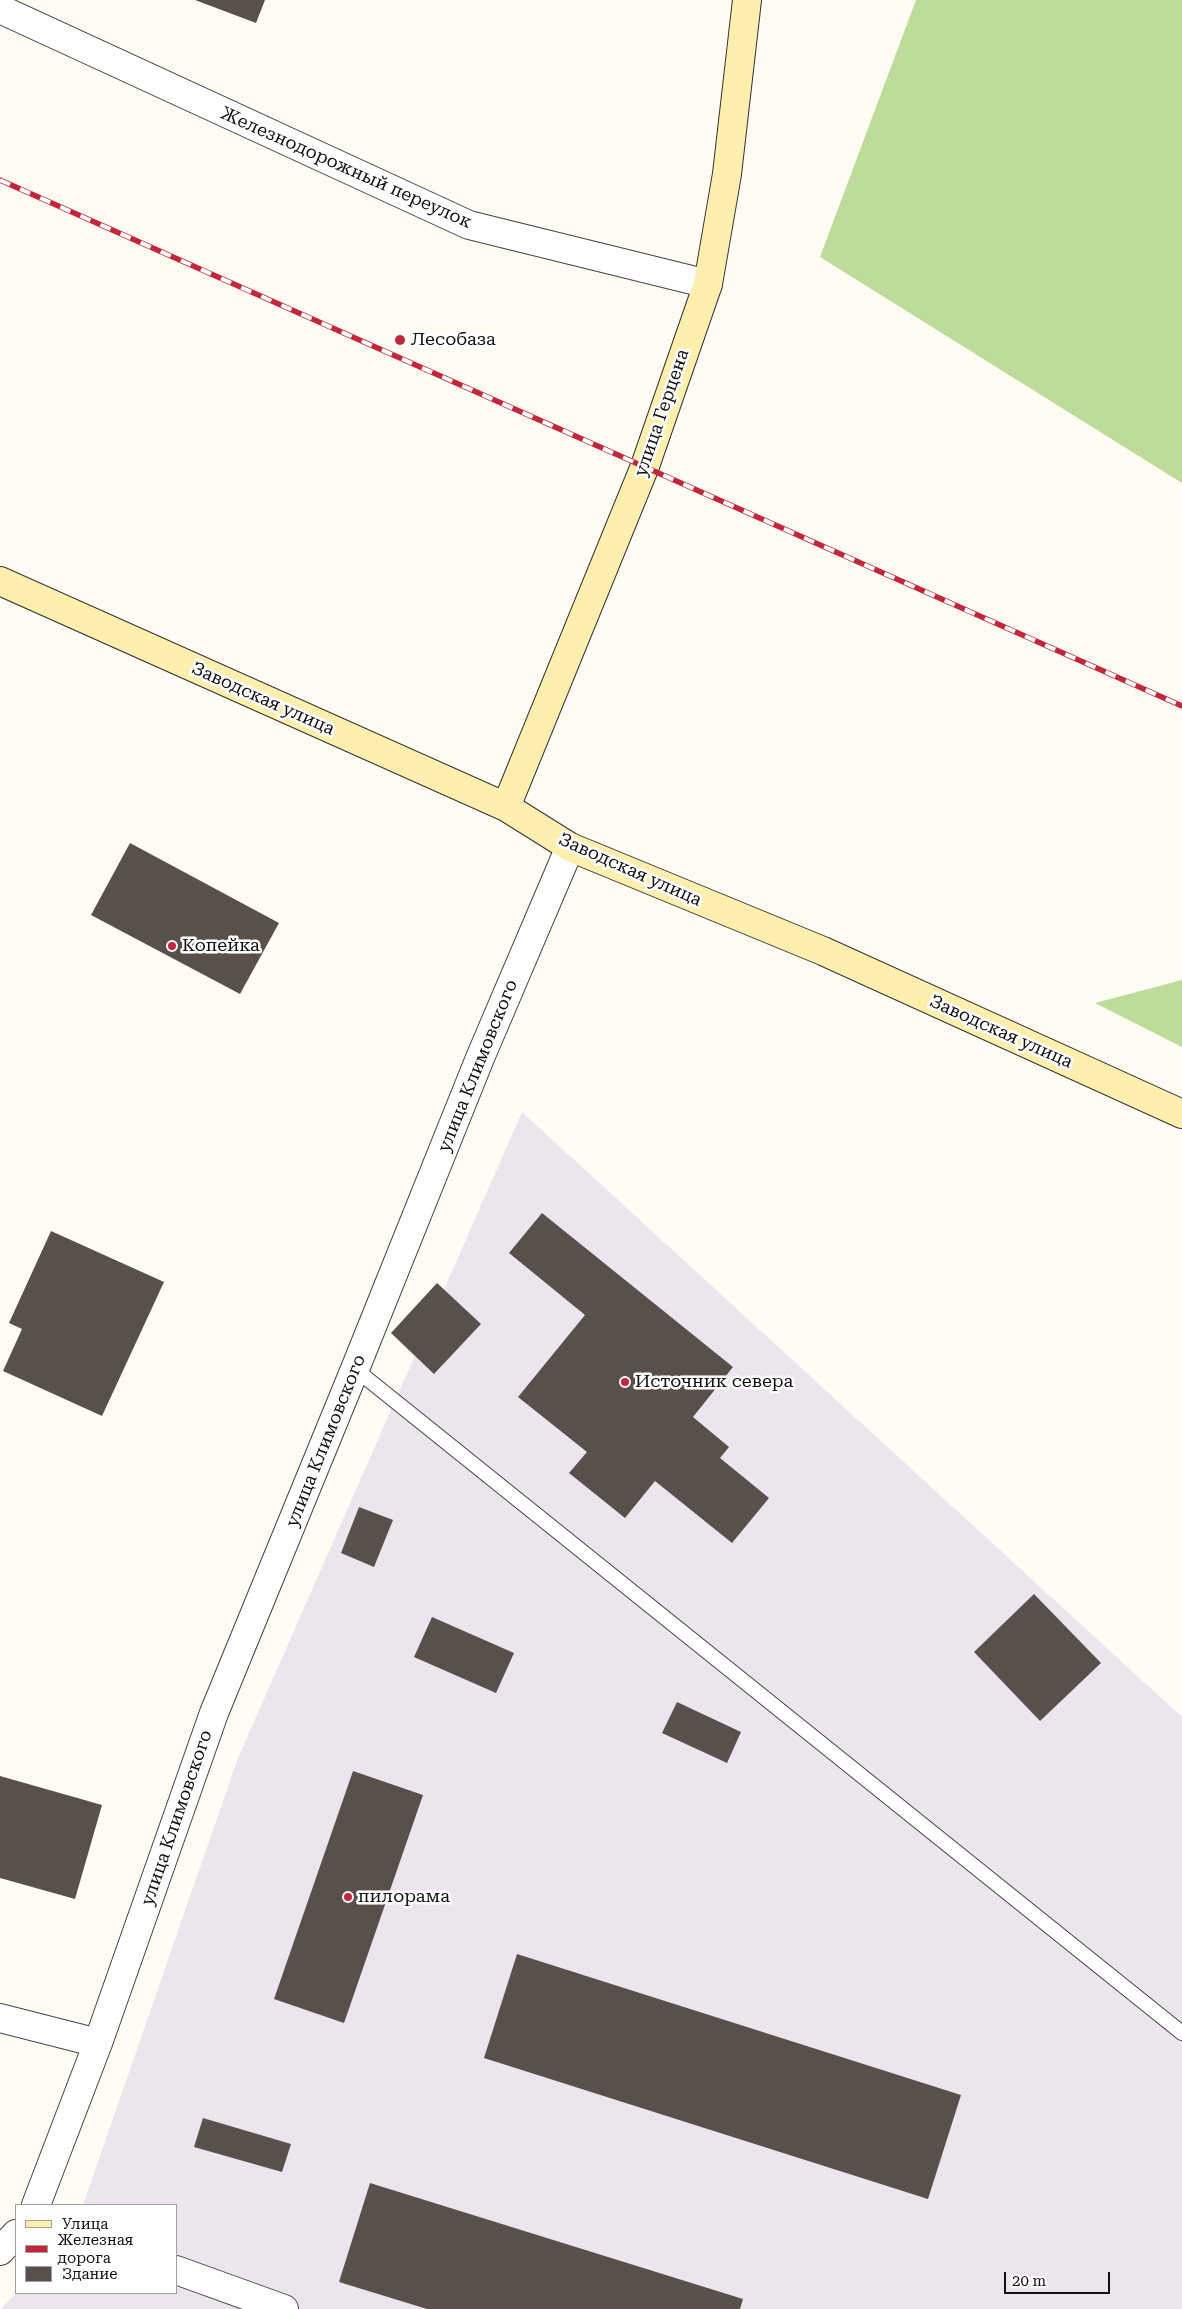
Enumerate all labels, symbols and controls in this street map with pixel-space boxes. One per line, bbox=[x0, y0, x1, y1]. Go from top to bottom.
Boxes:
street label: Железнодорожный переулок bbox=[217, 103, 475, 233]
place label: Лесобаза bbox=[411, 329, 496, 351]
marker: Лесобаза bbox=[393, 333, 407, 347]
street label: улица Герцена bbox=[630, 346, 694, 480]
street label: Заводская улица bbox=[188, 658, 338, 740]
street label: Заводская улица bbox=[555, 829, 705, 911]
place label: Копейка bbox=[182, 935, 260, 957]
marker: Копейка bbox=[166, 940, 178, 952]
street label: улица Климовского bbox=[433, 977, 523, 1155]
street label: Заводская улица bbox=[926, 991, 1076, 1073]
street label: улица Климовского bbox=[281, 1352, 371, 1530]
place label: Источник севера bbox=[635, 1371, 793, 1393]
marker: Источник севера bbox=[619, 1376, 631, 1388]
street label: улица Климовского bbox=[137, 1727, 217, 1909]
place label: пилорама bbox=[358, 1886, 450, 1908]
marker: пилорама bbox=[342, 1891, 354, 1903]
legend bbox=[15, 2204, 178, 2294]
text: Улица bbox=[62, 2215, 108, 2233]
text: Железная дорога bbox=[58, 2231, 133, 2267]
scale bar bbox=[1007, 2262, 1113, 2294]
text: Здание bbox=[62, 2265, 118, 2283]
text: 20 m bbox=[1012, 2272, 1046, 2290]

